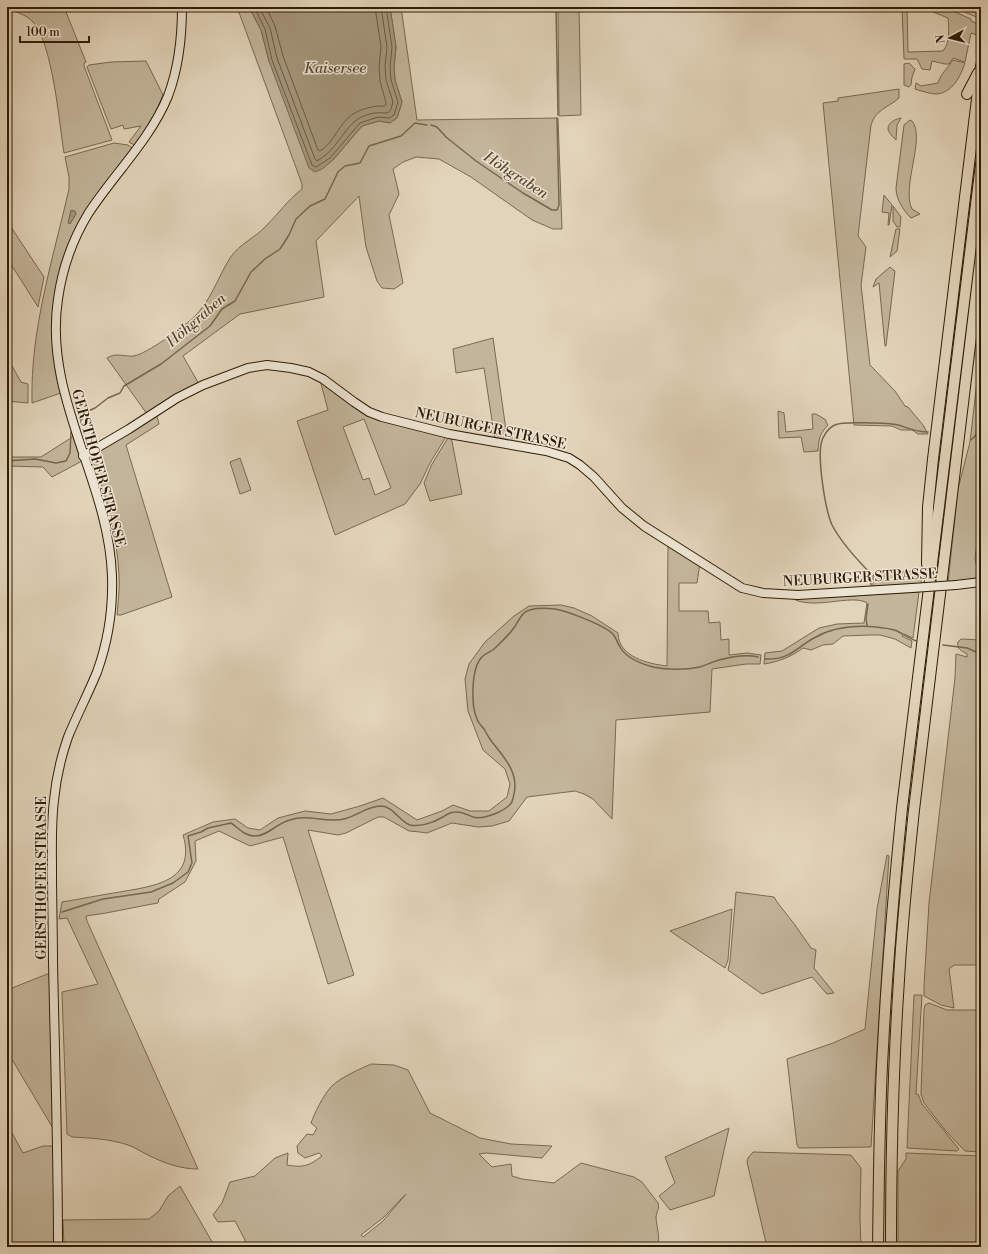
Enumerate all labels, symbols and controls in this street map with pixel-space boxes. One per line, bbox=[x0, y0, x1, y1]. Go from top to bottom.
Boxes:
scale bar bbox=[20, 18, 89, 44]
north arrow bbox=[930, 18, 970, 58]
text: 100 m bbox=[26, 25, 60, 40]
text: N bbox=[934, 34, 949, 44]
water label: Kaisersee bbox=[304, 59, 366, 78]
water label: Höhgraben bbox=[479, 147, 552, 204]
water label: Höhgraben bbox=[162, 289, 231, 352]
street label: GERSTHOFER STRASSE bbox=[67, 387, 129, 549]
street label: NEUBURGER STRASSE bbox=[413, 404, 568, 454]
street label: NEUBURGER STRASSE bbox=[782, 565, 938, 591]
street label: GERSTHOFER STRASSE bbox=[33, 796, 51, 960]

